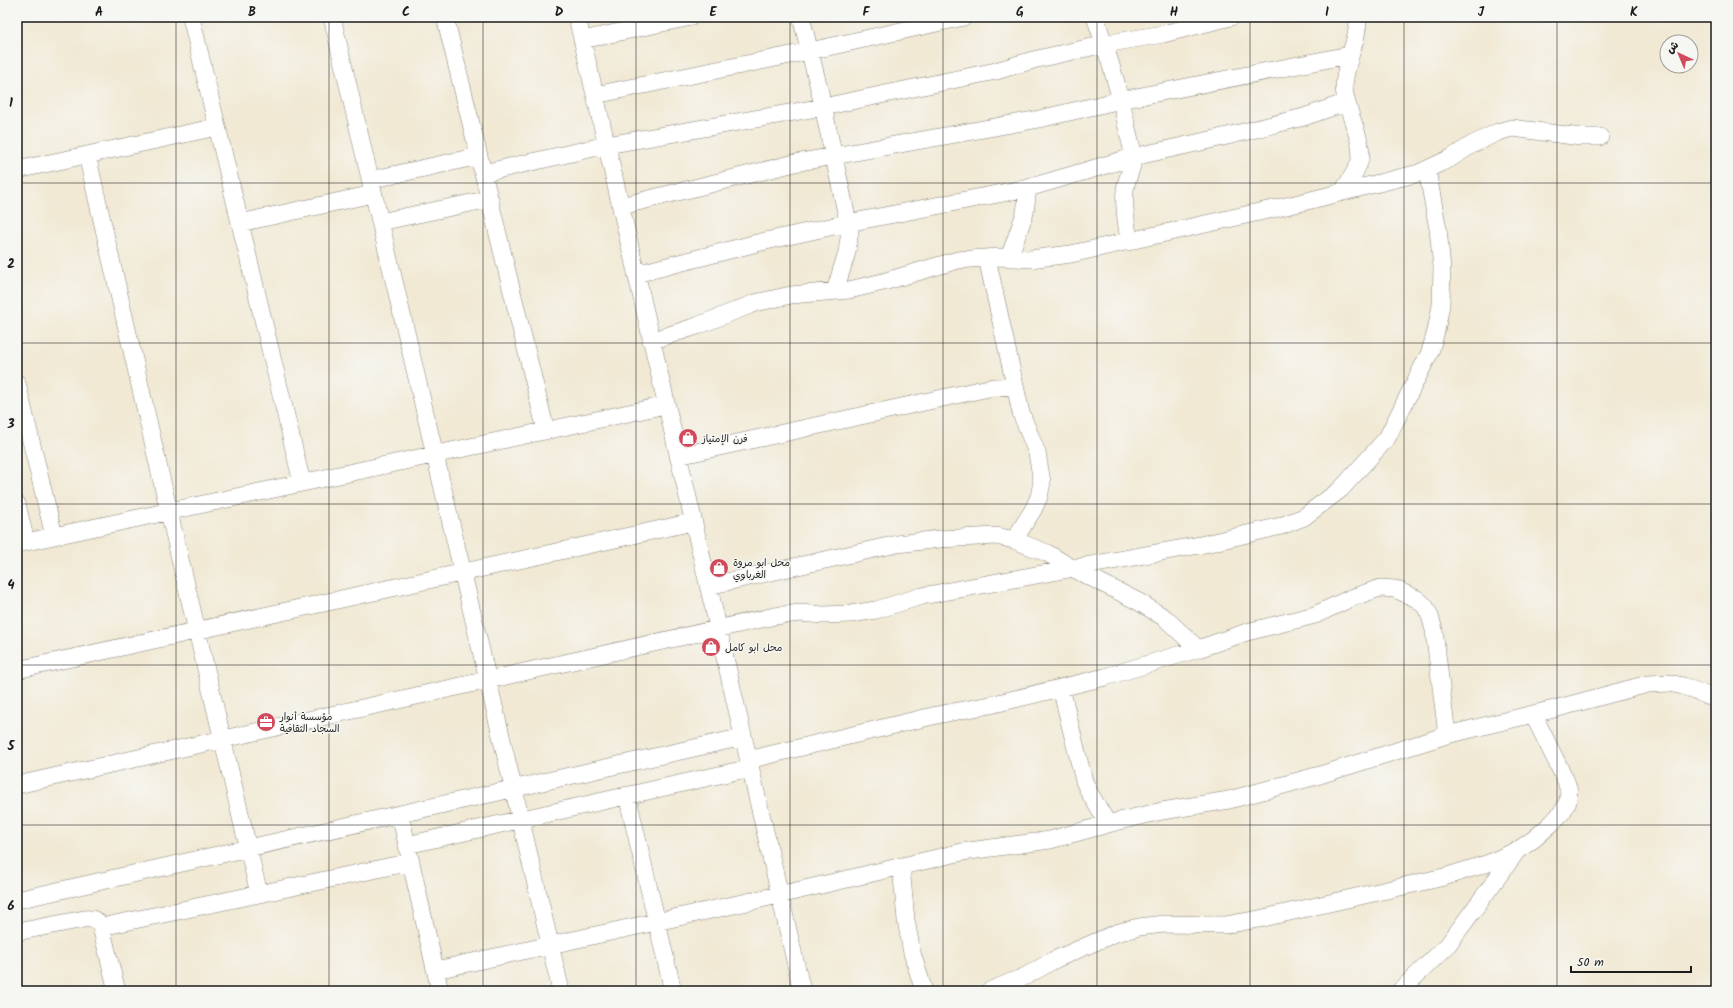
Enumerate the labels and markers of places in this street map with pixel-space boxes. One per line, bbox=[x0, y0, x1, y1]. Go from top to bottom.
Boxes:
shop icon: فرن الإمتياز bbox=[677, 427, 699, 449]
place label: فرن الإمتياز bbox=[701, 431, 748, 447]
place label: محل ابو مروة الغرباوي bbox=[733, 555, 790, 583]
shop icon: محل ابو مروة الغرباوي bbox=[708, 557, 730, 579]
shop icon: محل ابو كامل bbox=[700, 636, 722, 658]
place label: محل ابو كامل bbox=[725, 640, 783, 656]
place label: مؤسسة أنوار السجاد الثقافية bbox=[279, 709, 339, 737]
office icon: مؤسسة أنوار السجاد الثقافية bbox=[255, 711, 277, 733]

